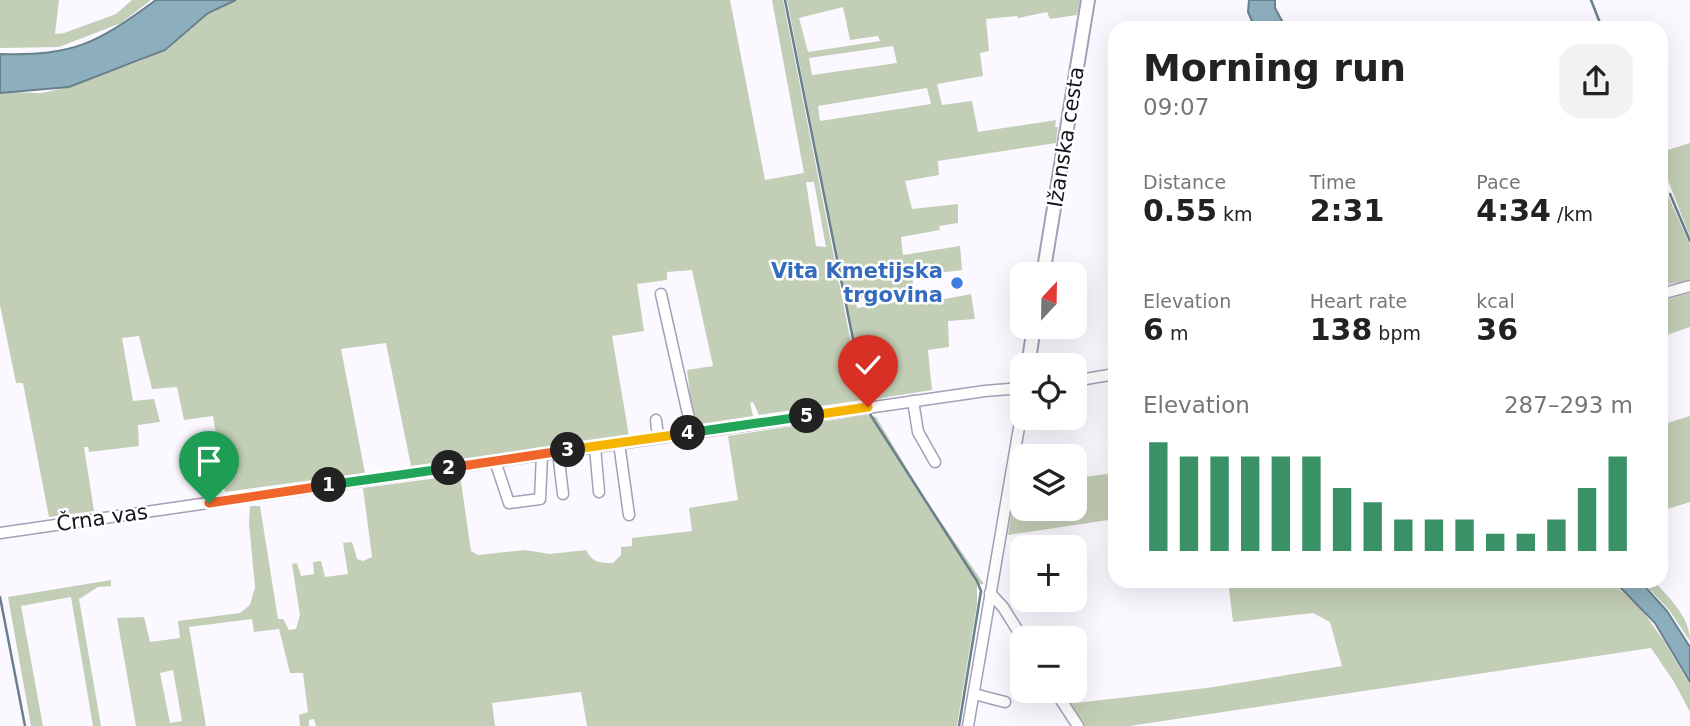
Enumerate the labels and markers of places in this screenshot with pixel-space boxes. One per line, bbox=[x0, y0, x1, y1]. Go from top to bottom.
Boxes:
place label: Vita Kmetijska trgovina bbox=[771, 259, 943, 307]
marker: Vita Kmetijska trgovina bbox=[949, 275, 965, 291]
pin bbox=[838, 335, 898, 407]
pin: 5 bbox=[790, 398, 824, 434]
pin: 4 bbox=[670, 416, 706, 450]
pin bbox=[179, 431, 239, 503]
pin: 3 bbox=[550, 433, 586, 468]
pin: 2 bbox=[432, 450, 466, 486]
pin: 1 bbox=[312, 468, 346, 503]

